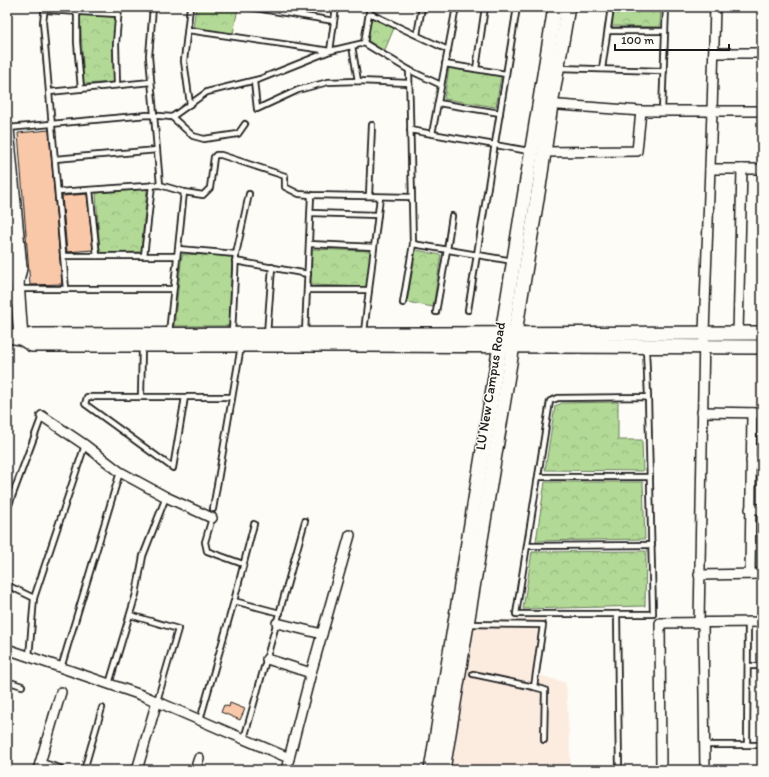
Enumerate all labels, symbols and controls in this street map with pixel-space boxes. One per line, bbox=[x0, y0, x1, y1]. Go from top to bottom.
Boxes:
scale bar bbox=[615, 26, 729, 52]
text: 100 m bbox=[621, 33, 654, 47]
street label: LU New Campus Road bbox=[472, 320, 509, 451]

